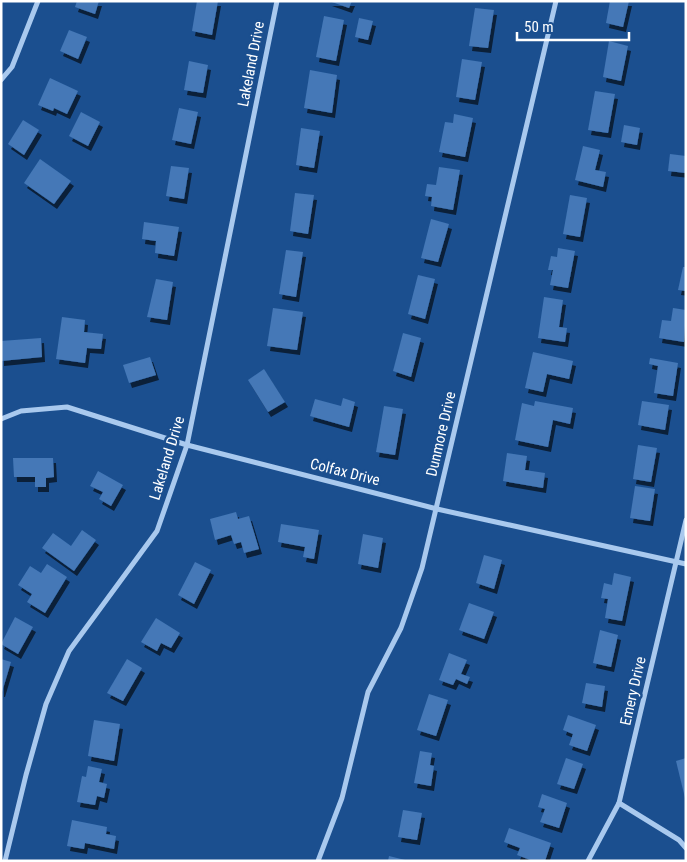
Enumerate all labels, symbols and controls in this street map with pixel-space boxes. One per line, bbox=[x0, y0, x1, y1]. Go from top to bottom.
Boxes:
scale bar bbox=[517, 10, 630, 42]
text: 50 m bbox=[524, 18, 554, 36]
street label: Lakeland Drive bbox=[234, 20, 268, 108]
street label: Dunmore Drive bbox=[422, 390, 460, 478]
street label: Lakeland Drive bbox=[146, 414, 188, 502]
street label: Colfax Drive bbox=[308, 455, 382, 489]
street label: Emery Drive bbox=[616, 655, 650, 727]

